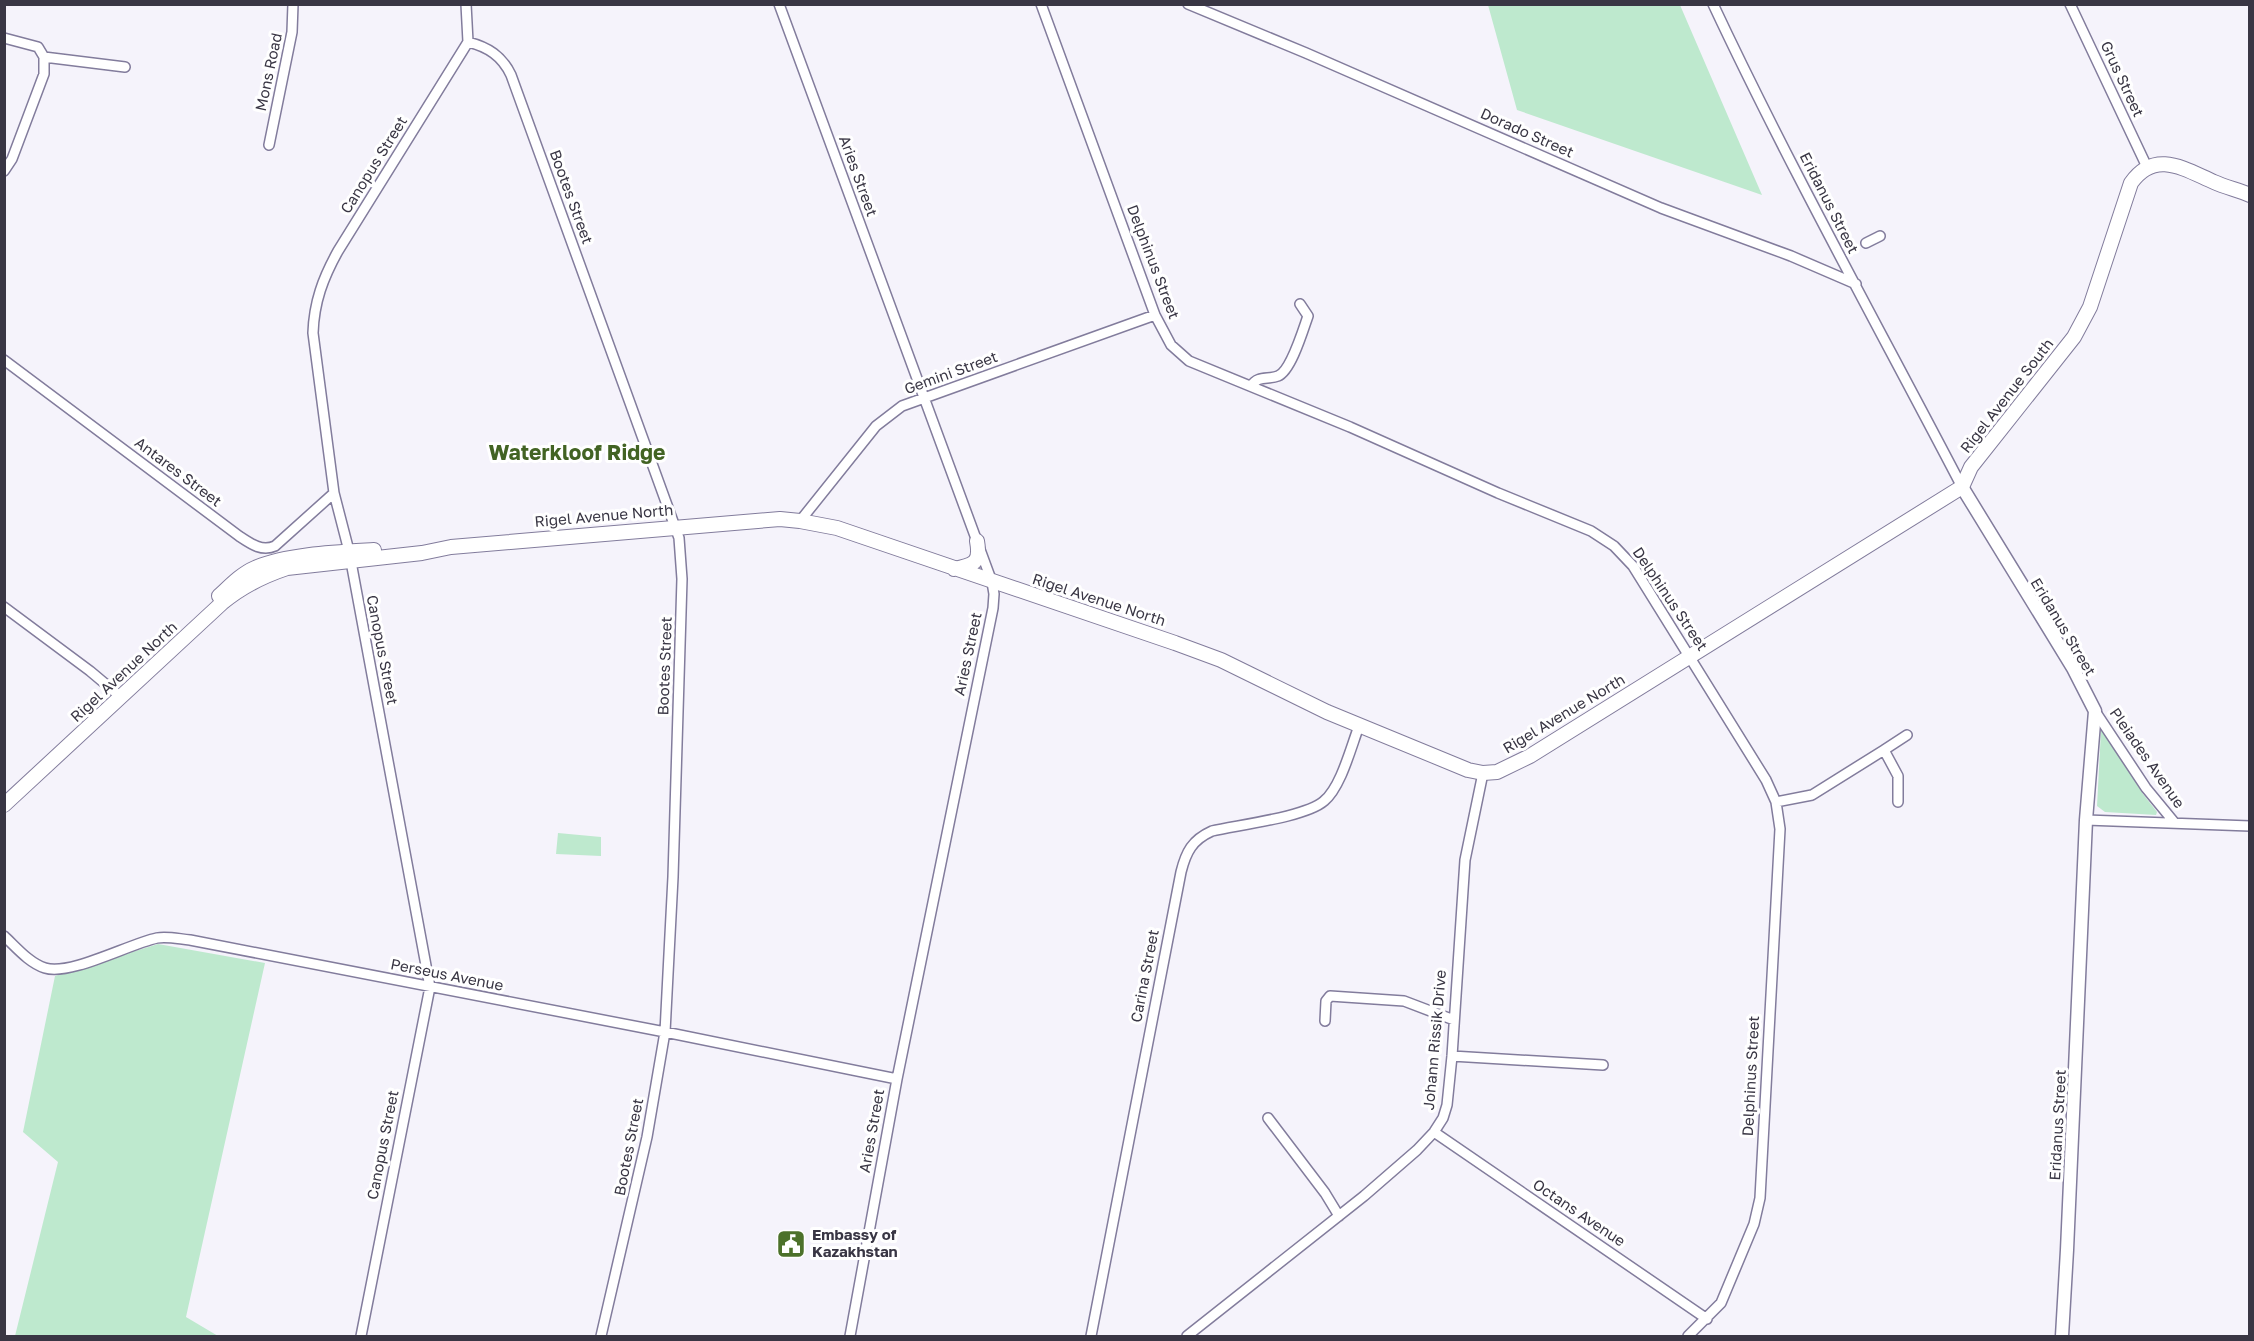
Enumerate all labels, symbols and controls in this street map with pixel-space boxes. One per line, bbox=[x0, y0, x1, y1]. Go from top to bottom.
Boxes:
street label: Mons Road bbox=[251, 31, 285, 113]
street label: Grus Street bbox=[2098, 38, 2148, 119]
street label: Dorado Street bbox=[1478, 104, 1577, 161]
street label: Canopus Street bbox=[336, 113, 410, 216]
street label: Aries Street bbox=[836, 133, 882, 219]
street label: Bootes Street bbox=[547, 147, 597, 246]
street label: Eridanus Street bbox=[1797, 149, 1863, 256]
street label: Delphinus Street bbox=[1124, 202, 1184, 321]
street label: Rigel Avenue South bbox=[1956, 335, 2056, 456]
street label: Gemini Street bbox=[902, 347, 1000, 397]
street label: Antares Street bbox=[132, 433, 226, 510]
district label: Waterkloof Ridge bbox=[489, 439, 665, 465]
street label: Rigel Avenue North bbox=[534, 500, 674, 530]
street label: Delphinus Street bbox=[1630, 543, 1712, 654]
street label: Rigel Avenue North bbox=[1030, 569, 1168, 629]
street label: Eridanus Street bbox=[2028, 574, 2100, 679]
street label: Canopus Street bbox=[364, 593, 402, 706]
street label: Aries Street bbox=[949, 610, 985, 697]
street label: Bootes Street bbox=[653, 616, 675, 716]
street label: Rigel Avenue North bbox=[66, 617, 180, 725]
street label: Rigel Avenue North bbox=[1499, 670, 1628, 757]
street label: Pleiades Avenue bbox=[2107, 704, 2189, 811]
street label: Carina Street bbox=[1126, 928, 1162, 1024]
street label: Perseus Avenue bbox=[389, 954, 505, 994]
street label: Johann Rissik Drive bbox=[1419, 969, 1449, 1111]
street label: Delphinus Street bbox=[1738, 1015, 1762, 1137]
street label: Eridanus Street bbox=[2045, 1069, 2069, 1181]
street label: Canopus Street bbox=[363, 1088, 401, 1201]
street label: Aries Street bbox=[855, 1088, 887, 1174]
street label: Bootes Street bbox=[610, 1097, 646, 1197]
street label: Octans Avenue bbox=[1530, 1175, 1629, 1250]
place label: Embassy of Kazakhstan bbox=[812, 1225, 898, 1260]
public building icon: Embassy of Kazakhstan bbox=[775, 1228, 807, 1260]

